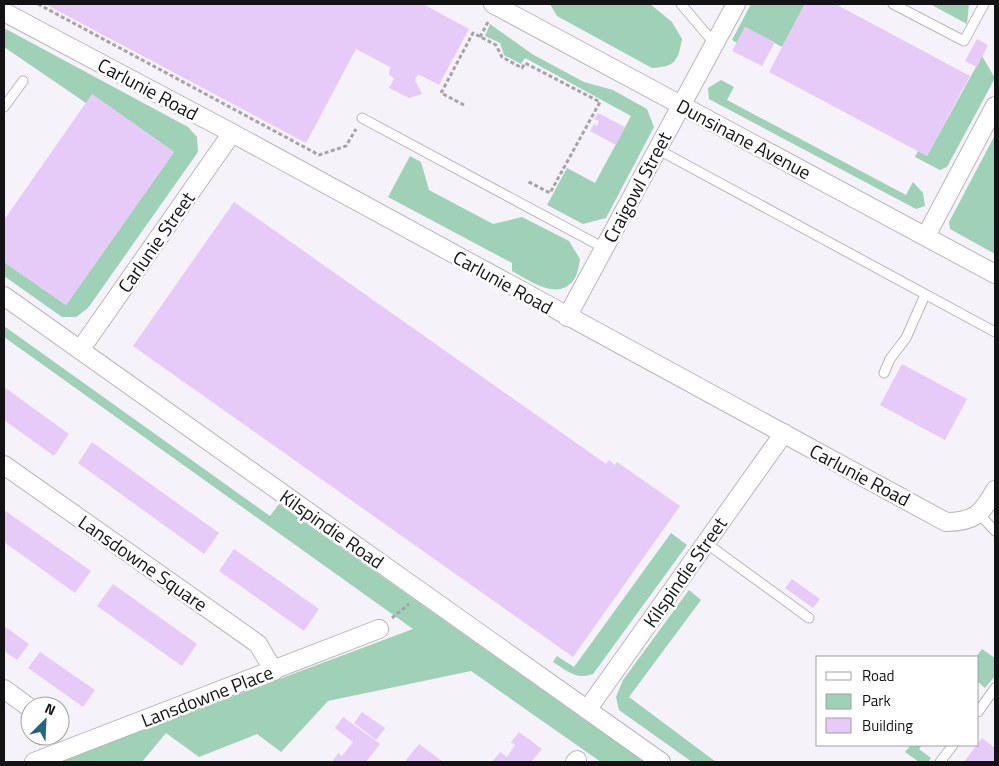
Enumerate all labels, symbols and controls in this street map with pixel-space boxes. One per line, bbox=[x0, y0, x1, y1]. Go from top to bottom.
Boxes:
street label: Carlunie Road bbox=[93, 50, 204, 127]
street label: Dunsinane Avenue bbox=[672, 91, 817, 186]
street label: Craigowl Street bbox=[595, 126, 678, 248]
street label: Carlunie Street bbox=[110, 185, 202, 298]
street label: Carlunie Road bbox=[448, 242, 558, 321]
street label: Carlunie Road bbox=[805, 436, 916, 513]
street label: Kilspindie Road bbox=[274, 482, 390, 575]
street label: Lansdowne Square bbox=[73, 507, 214, 618]
street label: Kilspindie Street bbox=[636, 510, 734, 633]
legend bbox=[816, 656, 979, 746]
street label: Lansdowne Place bbox=[137, 657, 277, 734]
text: Road bbox=[862, 664, 894, 687]
text: Park bbox=[862, 689, 891, 712]
north arrow bbox=[20, 696, 70, 746]
text: N bbox=[42, 697, 59, 720]
text: Building bbox=[862, 714, 913, 737]

